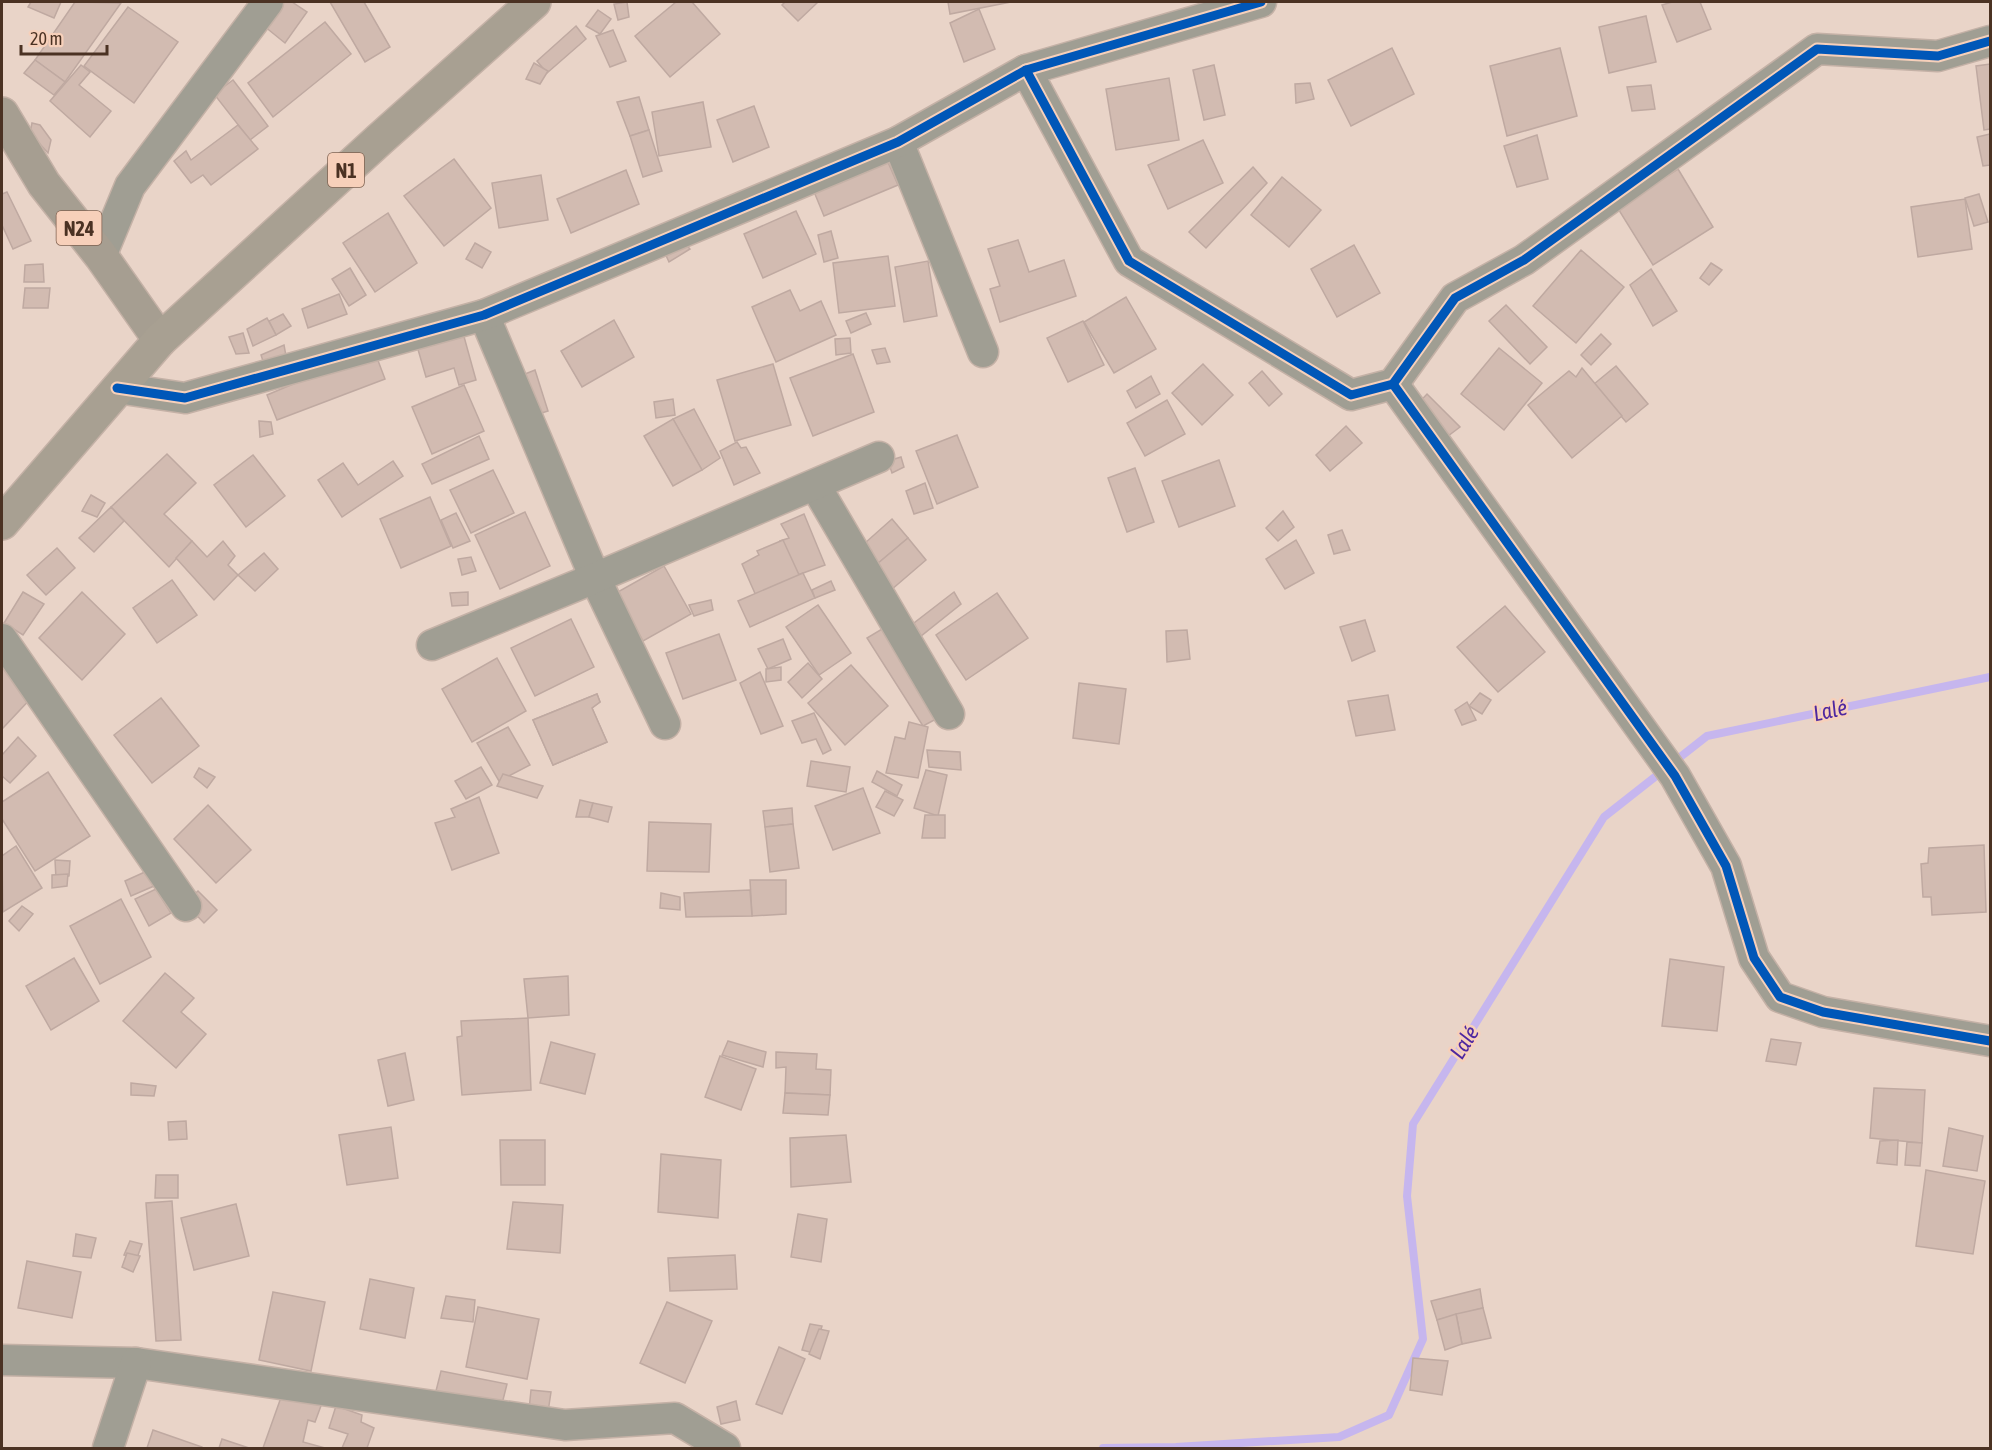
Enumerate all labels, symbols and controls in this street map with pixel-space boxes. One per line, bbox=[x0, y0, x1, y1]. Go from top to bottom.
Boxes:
scale bar bbox=[21, 18, 106, 56]
text: 20 m bbox=[30, 28, 62, 49]
road number: N1 bbox=[328, 153, 364, 187]
road number: N24 bbox=[56, 211, 101, 245]
water label: Lalé bbox=[1811, 694, 1849, 726]
water label: Lalé bbox=[1444, 1021, 1484, 1063]

